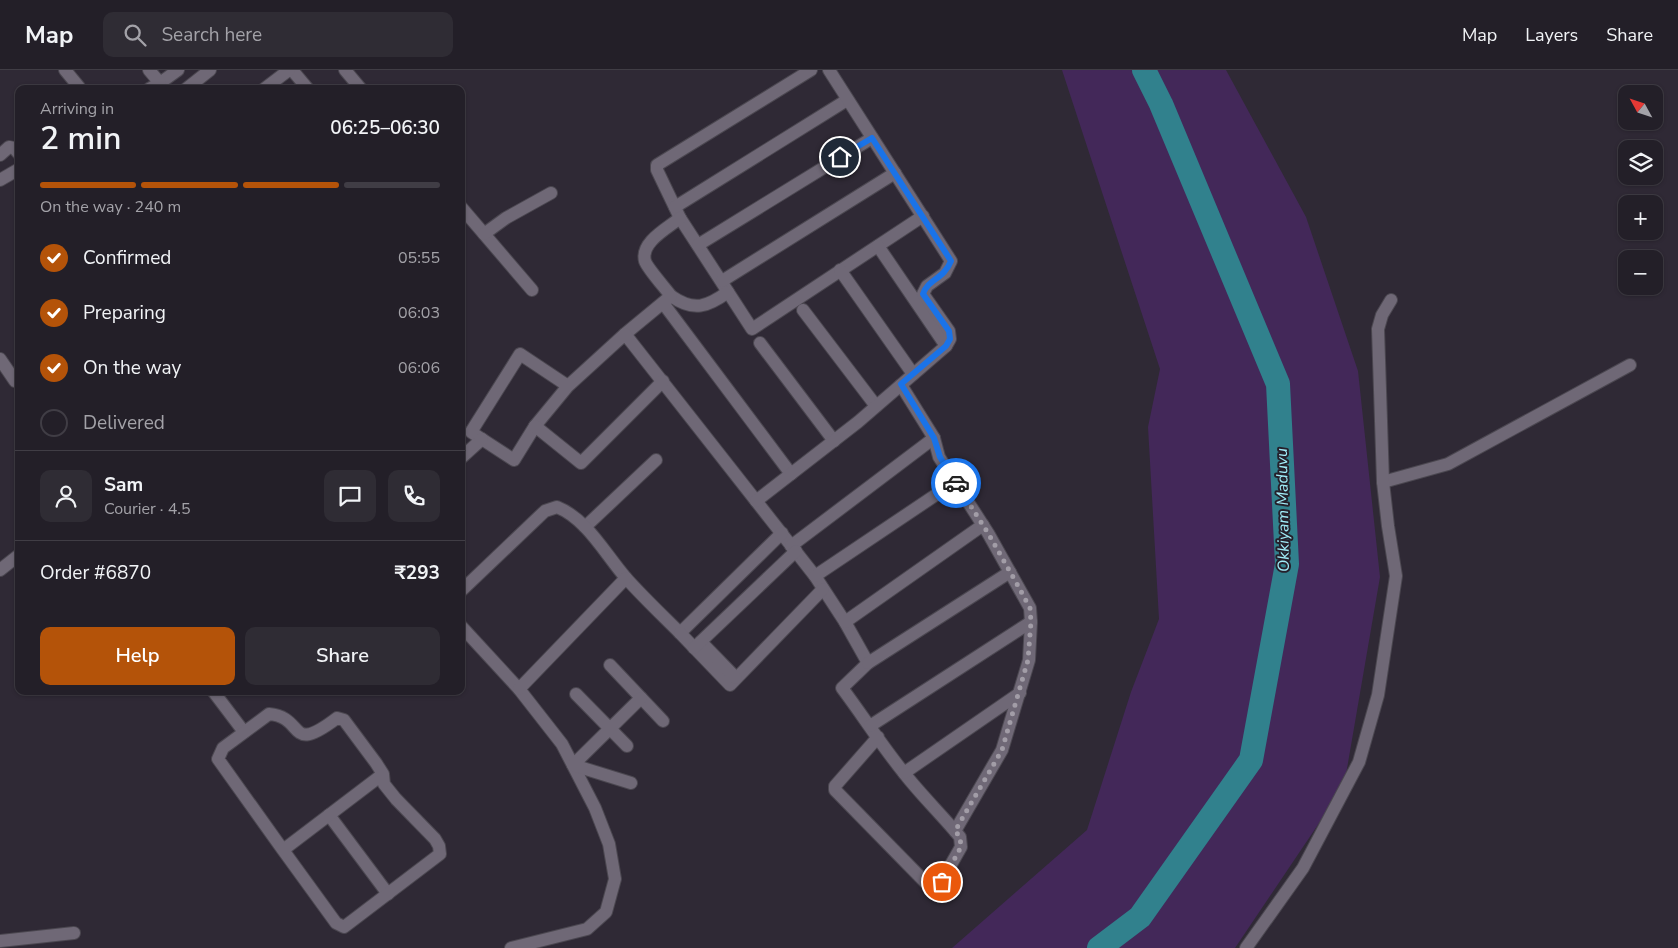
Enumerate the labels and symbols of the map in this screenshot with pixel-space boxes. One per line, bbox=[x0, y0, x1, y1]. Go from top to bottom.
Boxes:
north arrow bbox=[1618, 85, 1662, 130]
pin bbox=[819, 136, 861, 178]
water label: Okkiyam Maduvu bbox=[1271, 448, 1295, 572]
courier bbox=[931, 458, 981, 508]
pin bbox=[921, 861, 963, 903]

